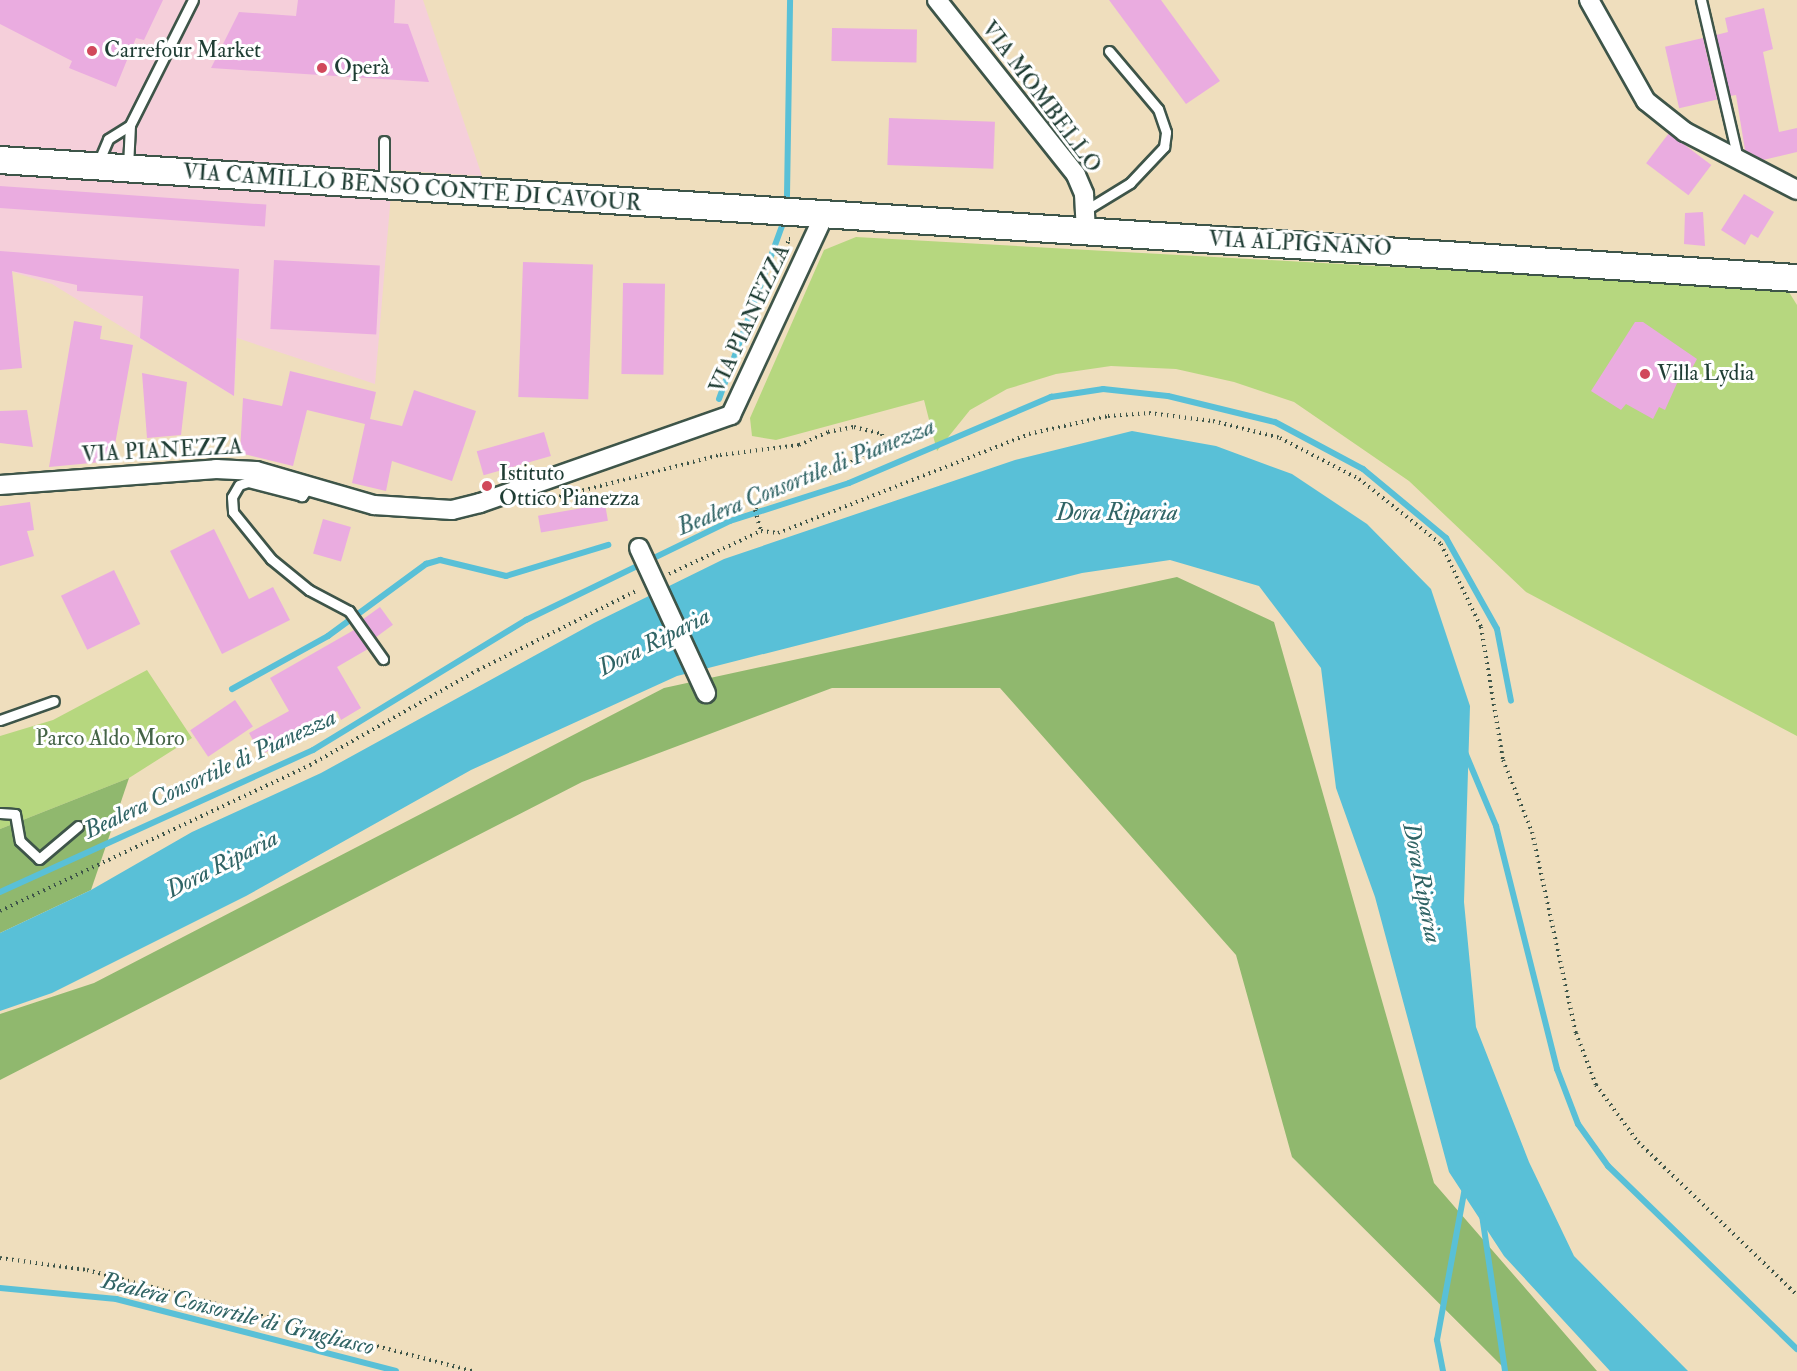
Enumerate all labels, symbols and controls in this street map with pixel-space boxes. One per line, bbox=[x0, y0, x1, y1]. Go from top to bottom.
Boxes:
street label: VIA MOMBELLO bbox=[975, 16, 1107, 178]
place label: Carrefour Market bbox=[104, 38, 261, 64]
marker: Carrefour Market bbox=[85, 44, 99, 58]
place label: Operà bbox=[334, 55, 389, 81]
marker: Operà bbox=[315, 61, 329, 75]
street label: VIA CAMILLO BENSO CONTE DI CAVOUR bbox=[182, 159, 642, 217]
street label: VIA ALPIGNANO bbox=[1208, 226, 1392, 262]
street label: VIA PIANEZZA bbox=[704, 240, 796, 398]
place label: Villa Lydia bbox=[1657, 361, 1754, 387]
marker: Villa Lydia bbox=[1638, 367, 1652, 381]
water label: Bealera Consortile di Pianezza bbox=[673, 412, 939, 542]
street label: VIA PIANEZZA bbox=[81, 434, 243, 468]
place label: Istituto Ottico Pianezza bbox=[499, 460, 639, 512]
marker: Istituto Ottico Pianezza bbox=[480, 479, 494, 493]
water label: Dora Riparia bbox=[1056, 499, 1178, 527]
water label: Dora Riparia bbox=[593, 601, 715, 683]
water label: Bealera Consortile di Pianezza bbox=[79, 703, 341, 845]
park label: Parco Aldo Moro bbox=[35, 726, 185, 752]
water label: Dora Riparia bbox=[1396, 820, 1448, 946]
water label: Dora Riparia bbox=[161, 823, 283, 905]
water label: Bealera Consortile di Grugliasco bbox=[99, 1266, 377, 1362]

